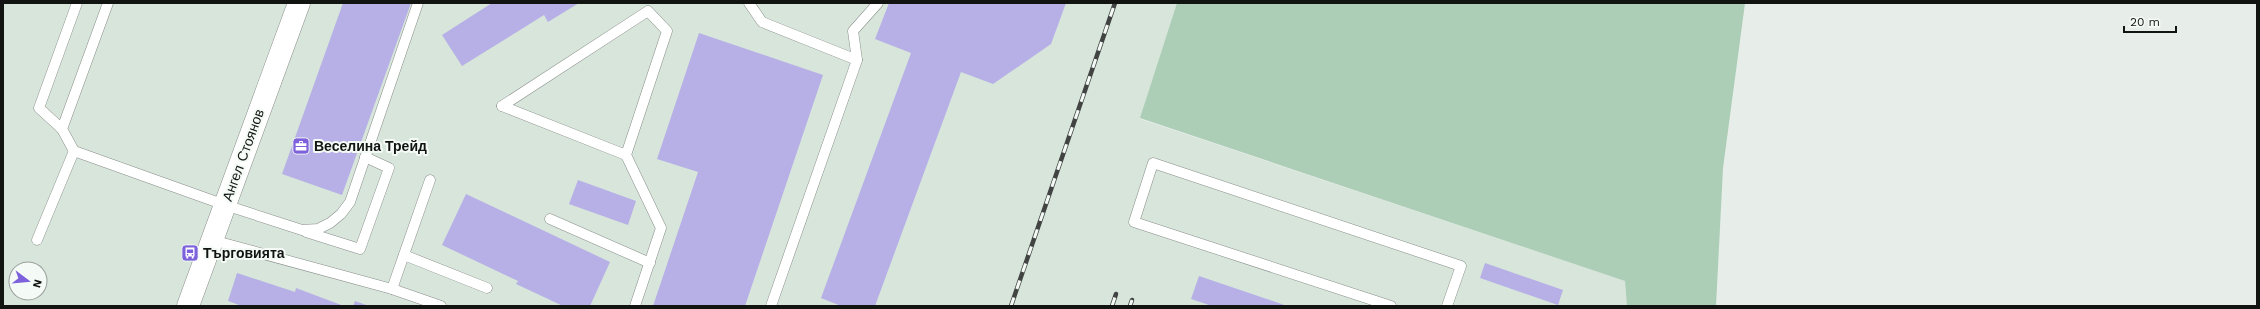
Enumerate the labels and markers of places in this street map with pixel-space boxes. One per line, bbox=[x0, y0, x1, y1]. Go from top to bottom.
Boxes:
office icon: Веселина Трейд bbox=[291, 136, 311, 156]
place label: Веселина Трейд bbox=[314, 138, 427, 154]
bus stop icon: Търговията bbox=[180, 243, 200, 263]
place label: Търговията bbox=[203, 245, 285, 261]

